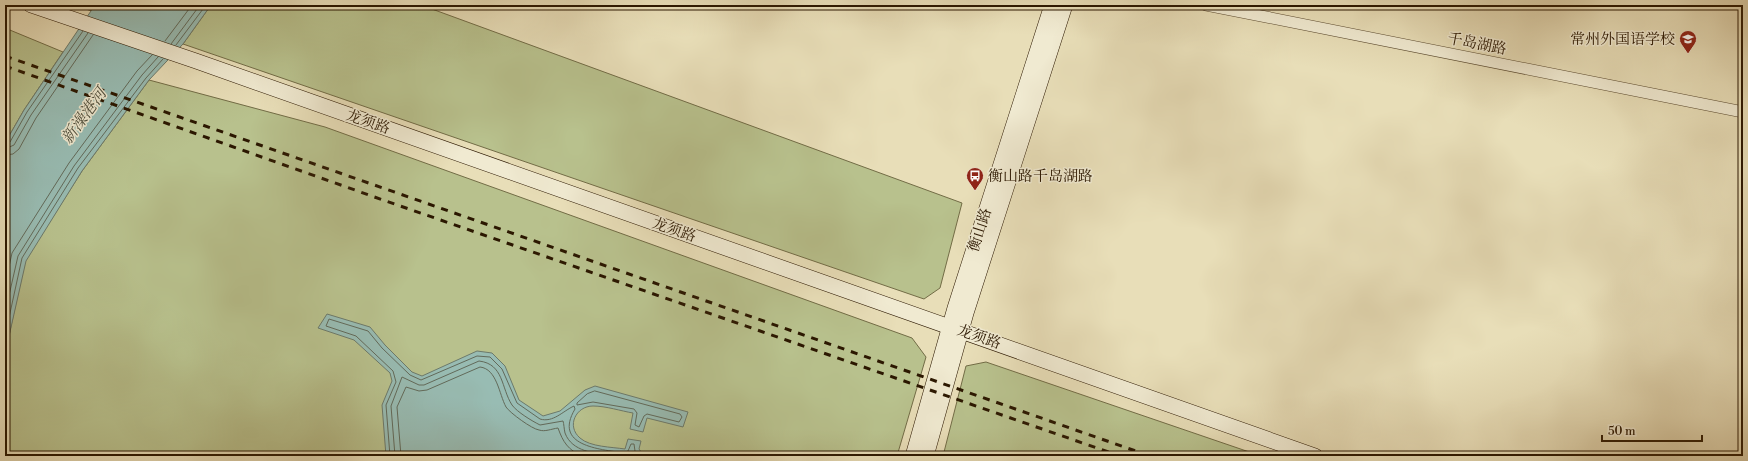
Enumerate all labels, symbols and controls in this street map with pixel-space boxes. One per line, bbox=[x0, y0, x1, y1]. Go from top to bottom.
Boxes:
street label: 千岛湖路 bbox=[1446, 29, 1508, 59]
school or university icon: 常州外国语学校 bbox=[1678, 29, 1698, 54]
place label: 常州外国语学校 bbox=[1570, 30, 1675, 49]
water label: 新澡港河 bbox=[57, 82, 113, 148]
street label: 龙须路 bbox=[344, 106, 392, 138]
bus stop icon: 衡山路千岛湖路 bbox=[965, 166, 985, 191]
place label: 衡山路千岛湖路 bbox=[988, 167, 1093, 186]
street label: 衡山路 bbox=[964, 206, 996, 254]
street label: 龙须路 bbox=[650, 214, 698, 246]
street label: 龙须路 bbox=[955, 321, 1003, 353]
scale bar bbox=[1602, 417, 1702, 443]
text: 50 m bbox=[1608, 424, 1636, 439]

